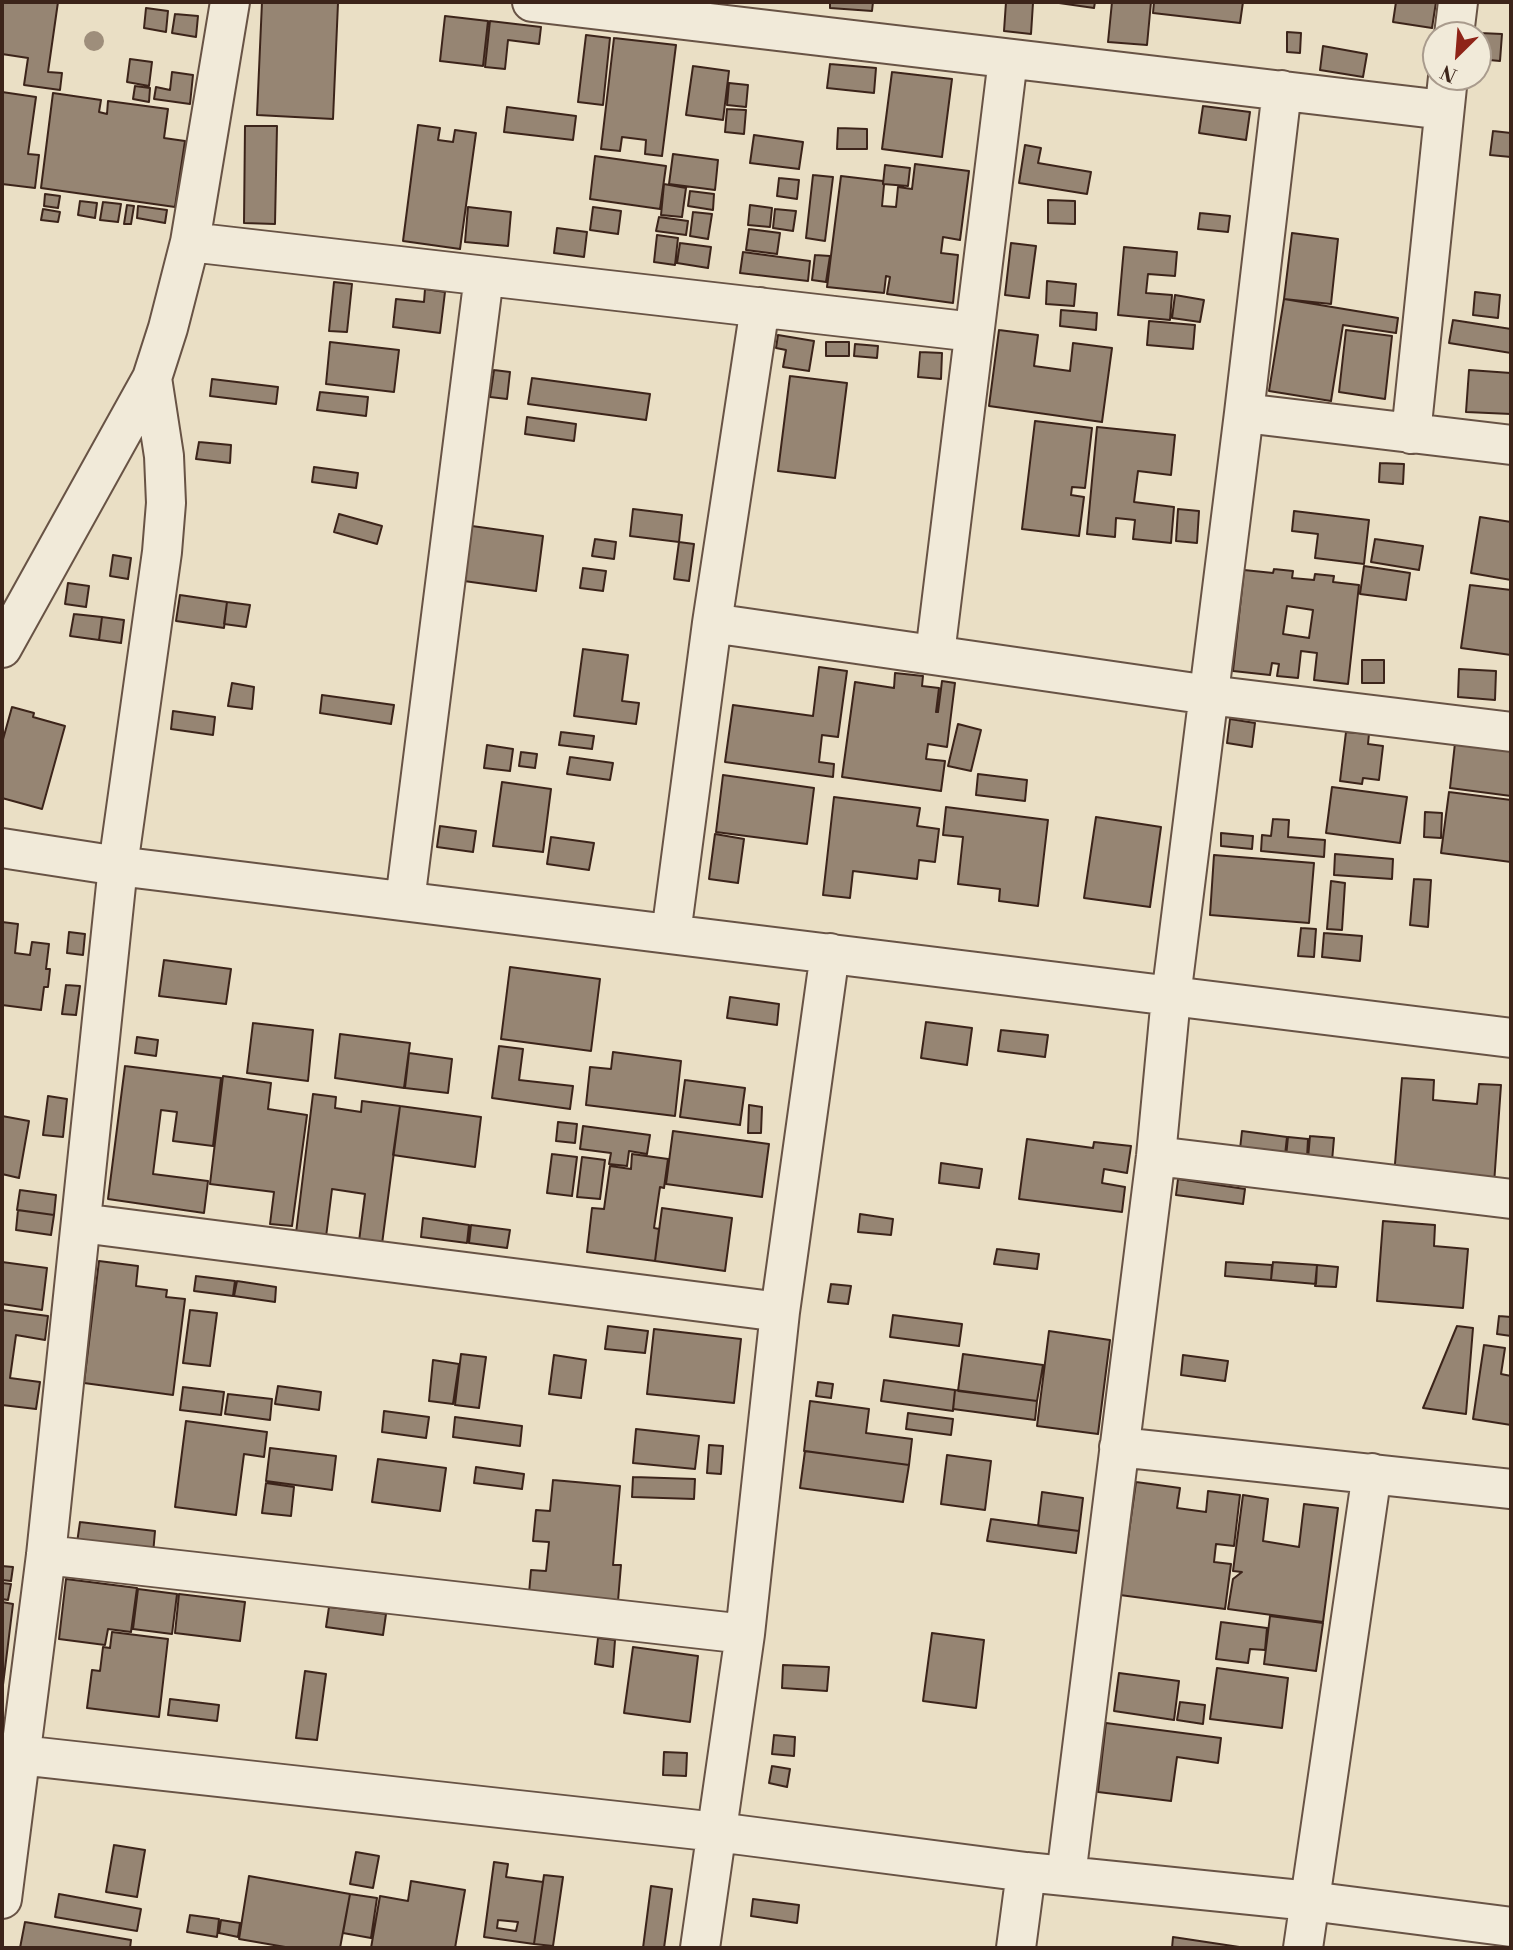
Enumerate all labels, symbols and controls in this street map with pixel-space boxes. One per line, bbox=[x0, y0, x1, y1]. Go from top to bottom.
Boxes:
north arrow bbox=[1422, 21, 1492, 91]
text: N bbox=[1437, 59, 1461, 87]

